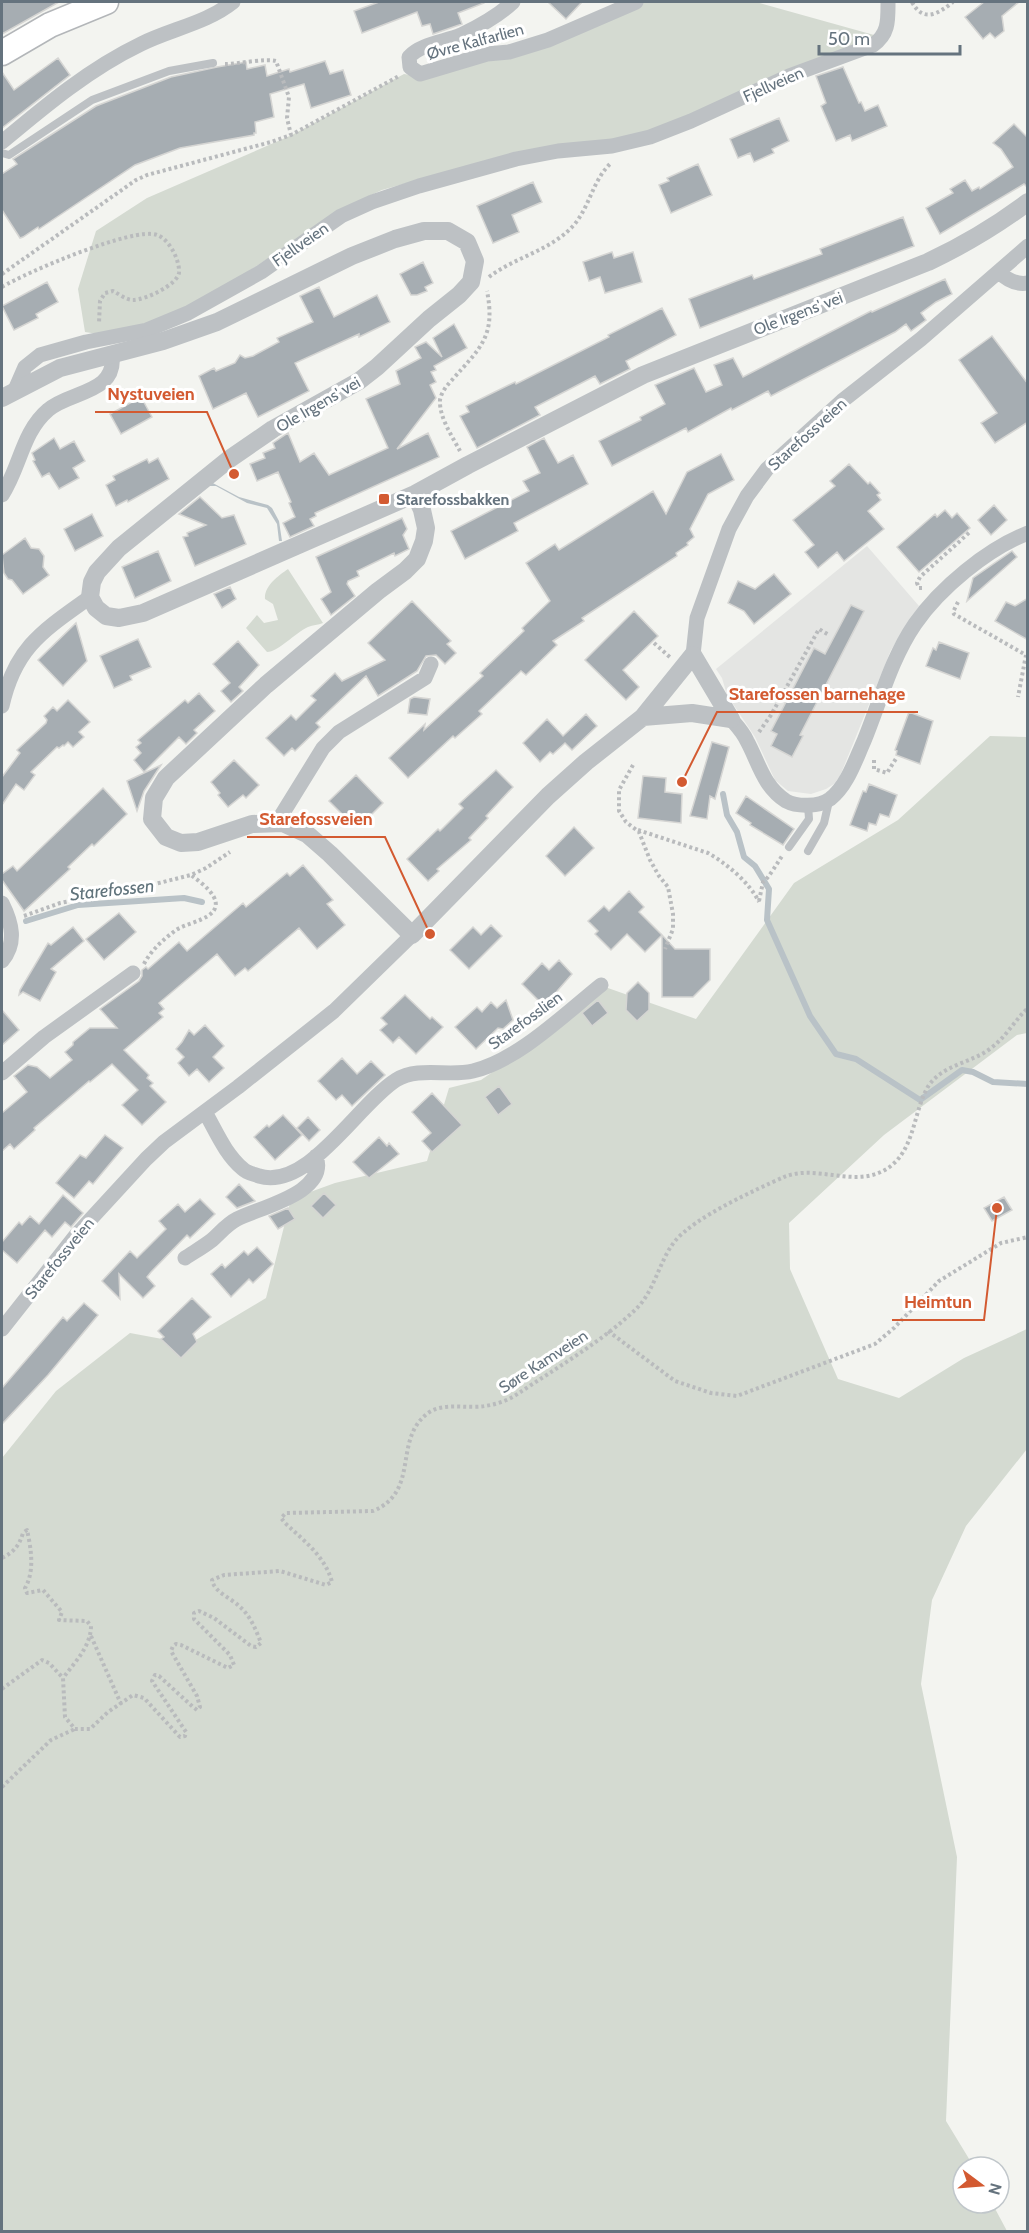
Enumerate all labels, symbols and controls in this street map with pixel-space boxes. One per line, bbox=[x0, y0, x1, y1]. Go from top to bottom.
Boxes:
scale bar bbox=[819, 18, 960, 56]
street label: Øvre Kalfarlien bbox=[425, 19, 526, 64]
text: 50 m bbox=[828, 28, 870, 50]
street label: Fjellveien bbox=[740, 63, 806, 106]
street label: Fjellveien bbox=[269, 218, 332, 270]
street label: Ole Irgens' vei bbox=[751, 288, 845, 339]
street label: Ole Irgens' vei bbox=[273, 373, 364, 436]
callout: Nystuveien bbox=[95, 376, 207, 412]
text: Nystuveien bbox=[107, 383, 195, 405]
street label: Starefossveien bbox=[764, 394, 850, 475]
place label: Starefossbakken bbox=[396, 490, 509, 509]
marker: Starefossbakken bbox=[377, 492, 391, 506]
callout: Starefossen barnehage bbox=[717, 676, 918, 712]
text: Starefossen barnehage bbox=[729, 683, 905, 705]
callout: Starefossveien bbox=[247, 801, 385, 837]
text: Starefossveien bbox=[259, 808, 373, 830]
water label: Starefossen bbox=[69, 875, 155, 905]
street label: Starefosslien bbox=[485, 987, 566, 1054]
street label: Starefossveien bbox=[21, 1214, 98, 1303]
callout: Heimtun bbox=[892, 1284, 984, 1320]
text: Heimtun bbox=[904, 1291, 972, 1313]
street label: Søre Kamveien bbox=[495, 1326, 591, 1397]
north arrow bbox=[951, 2155, 1011, 2215]
text: N bbox=[984, 2181, 1006, 2197]

